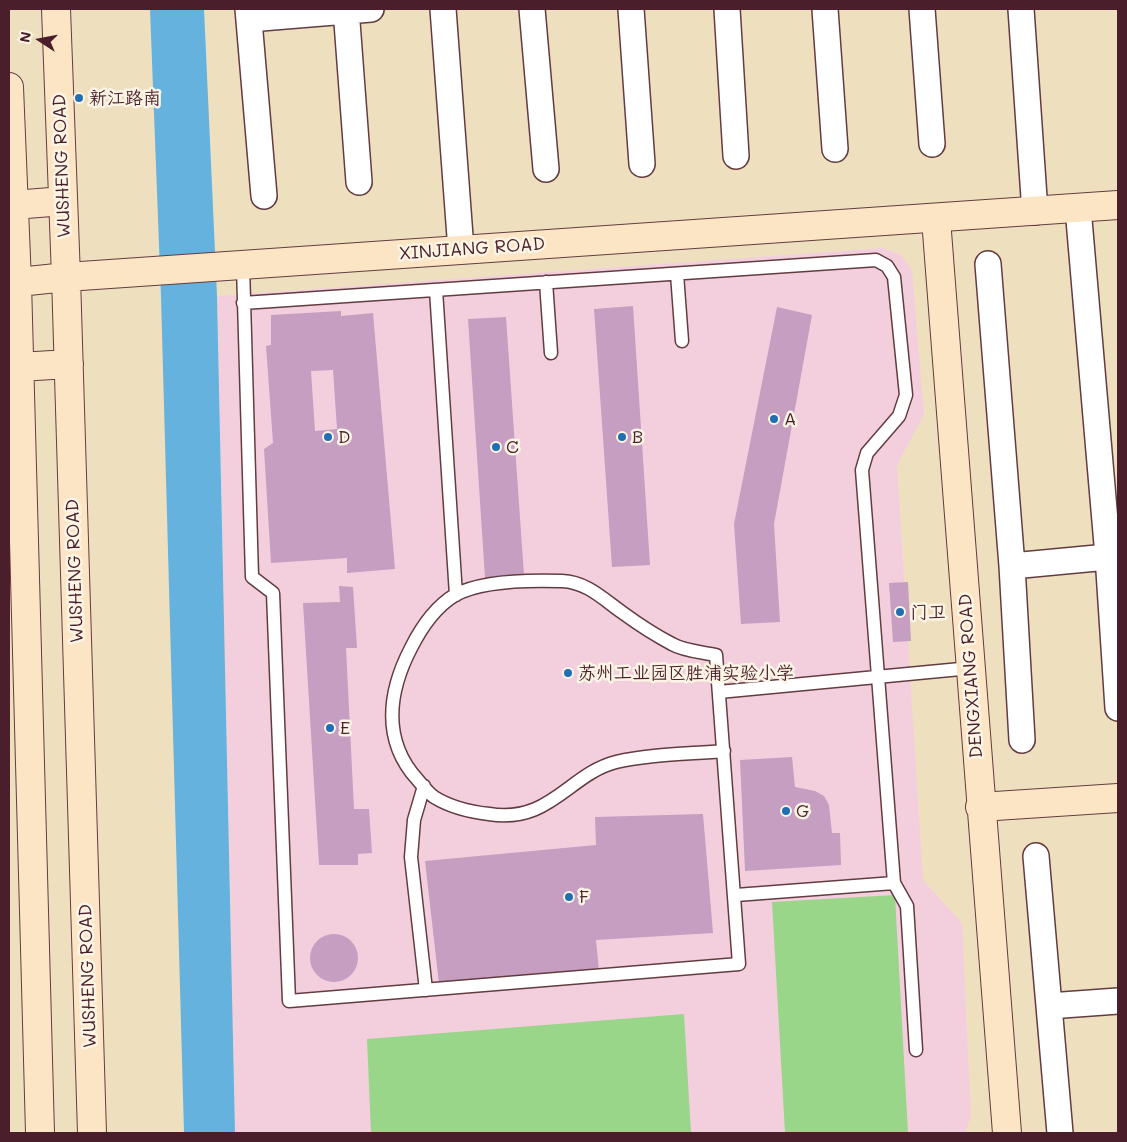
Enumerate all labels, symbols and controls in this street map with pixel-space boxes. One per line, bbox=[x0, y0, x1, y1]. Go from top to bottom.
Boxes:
north arrow bbox=[15, 15, 65, 65]
text: N bbox=[14, 30, 35, 44]
place label: 新江路南 bbox=[89, 87, 161, 109]
marker: 新江路南 bbox=[73, 92, 85, 104]
street label: WUSHENG ROAD bbox=[49, 94, 75, 238]
street label: XINJIANG ROAD bbox=[398, 233, 546, 265]
place label: A bbox=[784, 408, 796, 430]
marker: A bbox=[768, 413, 780, 425]
place label: D bbox=[338, 426, 350, 448]
place label: B bbox=[632, 426, 643, 448]
marker: D bbox=[322, 431, 334, 443]
marker: B bbox=[616, 431, 628, 443]
place label: C bbox=[506, 436, 519, 458]
marker: C bbox=[490, 441, 502, 453]
street label: WUSHENG ROAD bbox=[62, 499, 88, 643]
street label: DENGXIANG ROAD bbox=[954, 593, 988, 759]
place label: 门卫 bbox=[910, 601, 946, 623]
marker: 门卫 bbox=[894, 606, 906, 618]
place label: 苏州工业园区胜浦实验小学 bbox=[578, 662, 794, 684]
marker: 苏州工业园区胜浦实验小学 bbox=[562, 667, 574, 679]
place label: E bbox=[340, 717, 350, 739]
marker: E bbox=[324, 722, 336, 734]
place label: G bbox=[796, 800, 809, 822]
marker: G bbox=[780, 805, 792, 817]
place label: F bbox=[579, 886, 589, 908]
marker: F bbox=[563, 891, 575, 903]
street label: WUSHENG ROAD bbox=[75, 904, 101, 1048]

